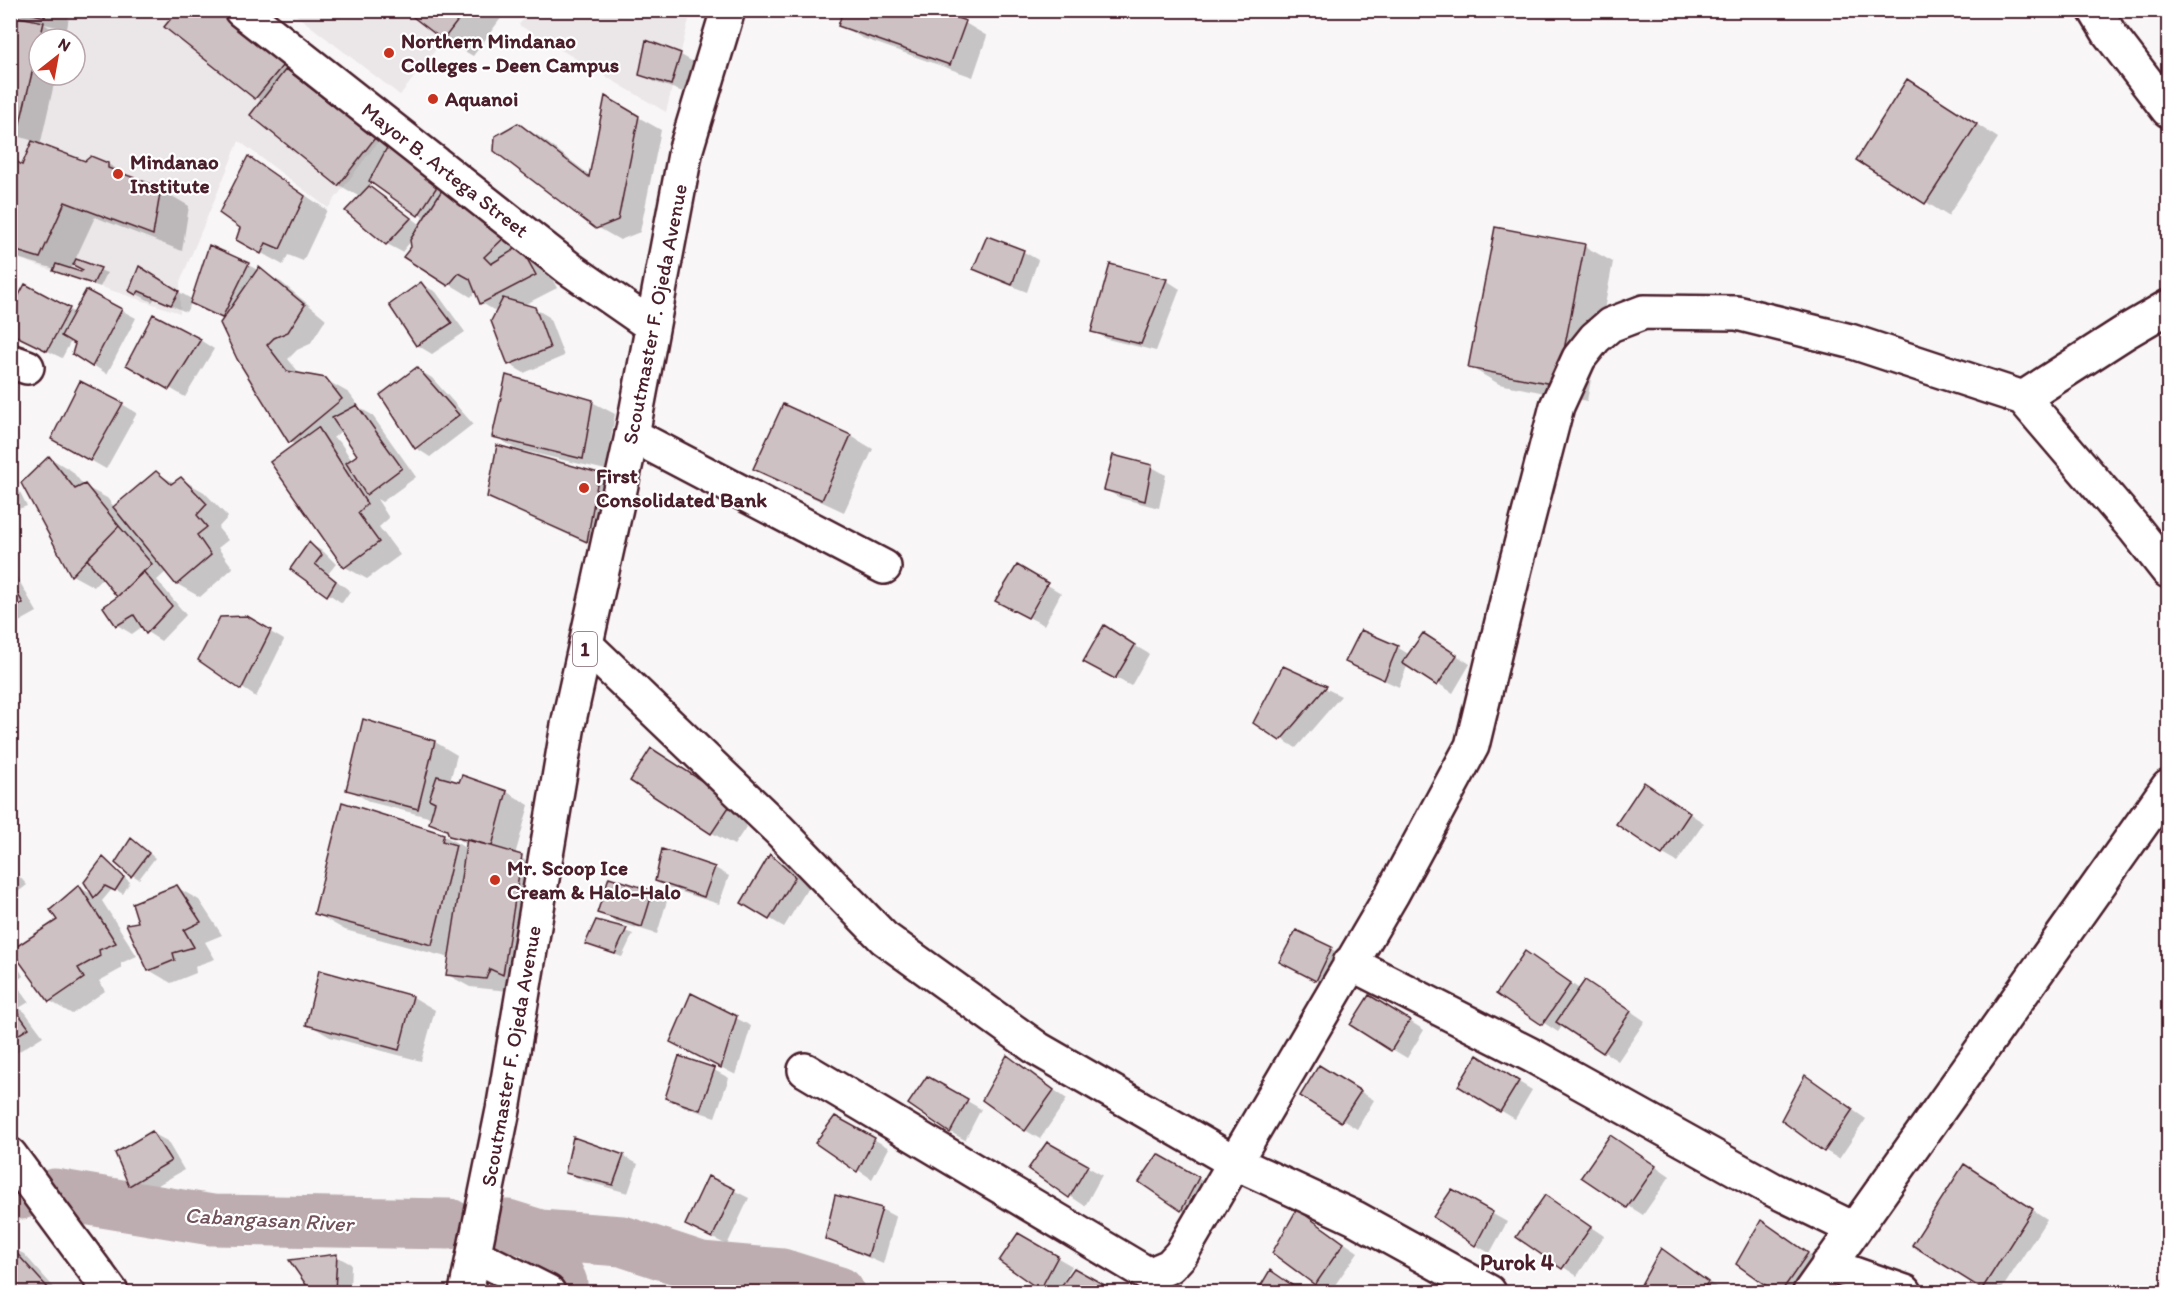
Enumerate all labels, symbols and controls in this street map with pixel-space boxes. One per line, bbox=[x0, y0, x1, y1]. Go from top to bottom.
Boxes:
north arrow bbox=[27, 27, 87, 87]
place label: Northern Mindanao Colleges - Deen Campus bbox=[401, 28, 619, 78]
text: N bbox=[55, 34, 74, 55]
marker: Northern Mindanao Colleges - Deen Campus bbox=[382, 46, 396, 60]
place label: Aquanoi bbox=[444, 86, 518, 112]
marker: Aquanoi bbox=[426, 92, 440, 106]
street label: Mayor B. Artega Street bbox=[357, 97, 534, 243]
place label: Mindanao Institute bbox=[130, 149, 219, 198]
marker: Mindanao Institute bbox=[111, 167, 125, 181]
street label: Scoutmaster F. Ojeda Avenue bbox=[617, 182, 692, 446]
place label: First Consolidated Bank bbox=[596, 463, 767, 512]
marker: First Consolidated Bank bbox=[577, 481, 591, 495]
road number: 1 bbox=[573, 632, 597, 666]
place label: Mr. Scoop Ice Cream & Halo-Halo bbox=[507, 855, 681, 904]
marker: Mr. Scoop Ice Cream & Halo-Halo bbox=[488, 873, 502, 887]
street label: Scoutmaster F. Ojeda Avenue bbox=[475, 923, 546, 1188]
water label: Cabangasan River bbox=[184, 1202, 356, 1238]
district label: Purok 4 bbox=[1480, 1249, 1555, 1276]

